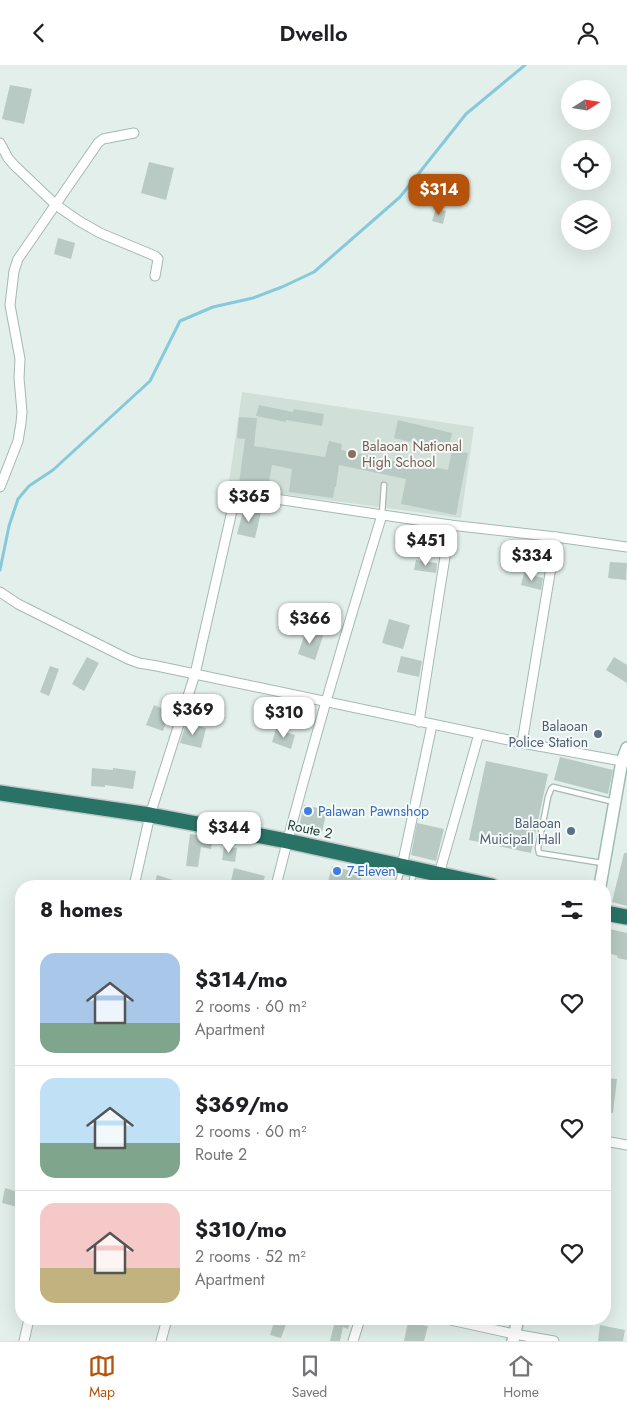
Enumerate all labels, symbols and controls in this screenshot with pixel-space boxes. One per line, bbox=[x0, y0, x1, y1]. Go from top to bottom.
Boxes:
text: Dwello bbox=[279, 17, 348, 49]
icon: back bbox=[25, 19, 53, 47]
icon: person bbox=[574, 19, 602, 47]
north arrow bbox=[561, 80, 611, 130]
map controls bbox=[561, 80, 611, 250]
button: locate bbox=[561, 140, 611, 190]
pin: $314 bbox=[409, 173, 469, 216]
text: $314 bbox=[419, 178, 459, 201]
button: layers bbox=[561, 200, 611, 250]
place label: Balaoan National High School bbox=[362, 436, 462, 472]
marker: Balaoan National High School bbox=[346, 448, 358, 460]
pin: $365 bbox=[219, 481, 279, 523]
text: $365 bbox=[229, 485, 269, 508]
pin: $451 bbox=[396, 525, 456, 567]
text: $451 bbox=[406, 529, 446, 552]
pin: $334 bbox=[502, 539, 562, 582]
text: $334 bbox=[512, 544, 553, 567]
pin: $366 bbox=[280, 603, 340, 645]
text: $366 bbox=[289, 607, 331, 630]
pin: $369 bbox=[163, 693, 223, 736]
pin: $310 bbox=[254, 697, 314, 739]
text: $369 bbox=[172, 698, 214, 721]
text: $310 bbox=[265, 701, 303, 724]
place label: Balaoan Police Station bbox=[508, 716, 588, 752]
marker: Balaoan Police Station bbox=[592, 728, 604, 740]
place label: Palawan Pawnshop bbox=[318, 801, 429, 821]
marker: Palawan Pawnshop bbox=[302, 805, 314, 817]
pin: $344 bbox=[199, 811, 259, 854]
place label: Balaoan Muicipall Hall bbox=[480, 813, 561, 849]
street label: Route 2 bbox=[286, 814, 334, 844]
text: $344 bbox=[208, 816, 250, 839]
marker: Balaoan Muicipall Hall bbox=[565, 825, 577, 837]
place label: 7-Eleven bbox=[347, 861, 396, 881]
marker: 7-Eleven bbox=[331, 865, 343, 877]
text: 8 homes bbox=[40, 895, 123, 925]
icon: filters bbox=[558, 896, 586, 924]
text: $314/mo bbox=[195, 965, 287, 995]
icon: home bbox=[80, 973, 140, 1033]
icon: heart bbox=[558, 989, 586, 1017]
text: 2 rooms · 60 m² bbox=[195, 995, 307, 1018]
text: Apartment bbox=[195, 1018, 265, 1041]
text: $369/mo bbox=[195, 1090, 289, 1120]
icon: home bbox=[80, 1098, 140, 1158]
icon: heart bbox=[558, 1114, 586, 1142]
text: 2 rooms · 60 m² bbox=[195, 1120, 307, 1143]
text: Route 2 bbox=[195, 1143, 247, 1166]
text: $310/mo bbox=[195, 1215, 287, 1245]
icon: home bbox=[80, 1223, 140, 1283]
icon: heart bbox=[558, 1239, 586, 1267]
text: 2 rooms · 52 m² bbox=[195, 1245, 306, 1268]
text: Apartment bbox=[195, 1268, 265, 1291]
tab: Map bbox=[88, 1352, 116, 1402]
tab: Saved bbox=[292, 1352, 327, 1402]
tab: Home bbox=[503, 1352, 539, 1402]

